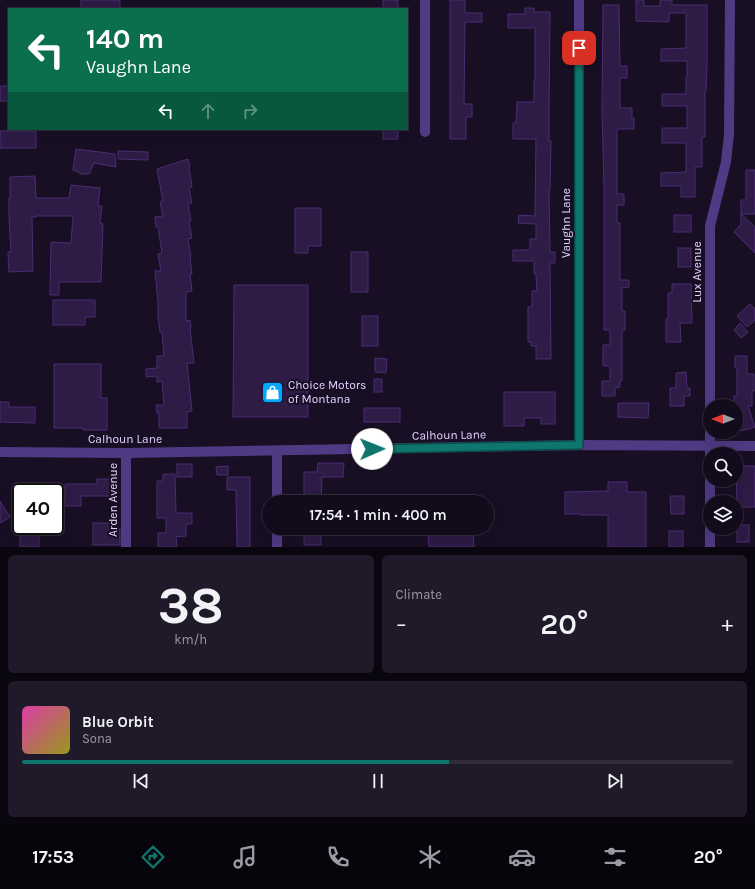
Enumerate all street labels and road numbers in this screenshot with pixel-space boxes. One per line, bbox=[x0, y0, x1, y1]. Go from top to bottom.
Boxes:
street label: Vaughn Lane bbox=[559, 188, 573, 258]
street label: Lux Avenue bbox=[690, 241, 704, 303]
street label: Calhoun Lane bbox=[412, 427, 486, 443]
street label: Calhoun Lane bbox=[88, 432, 162, 446]
street label: Arden Avenue bbox=[106, 463, 120, 537]

